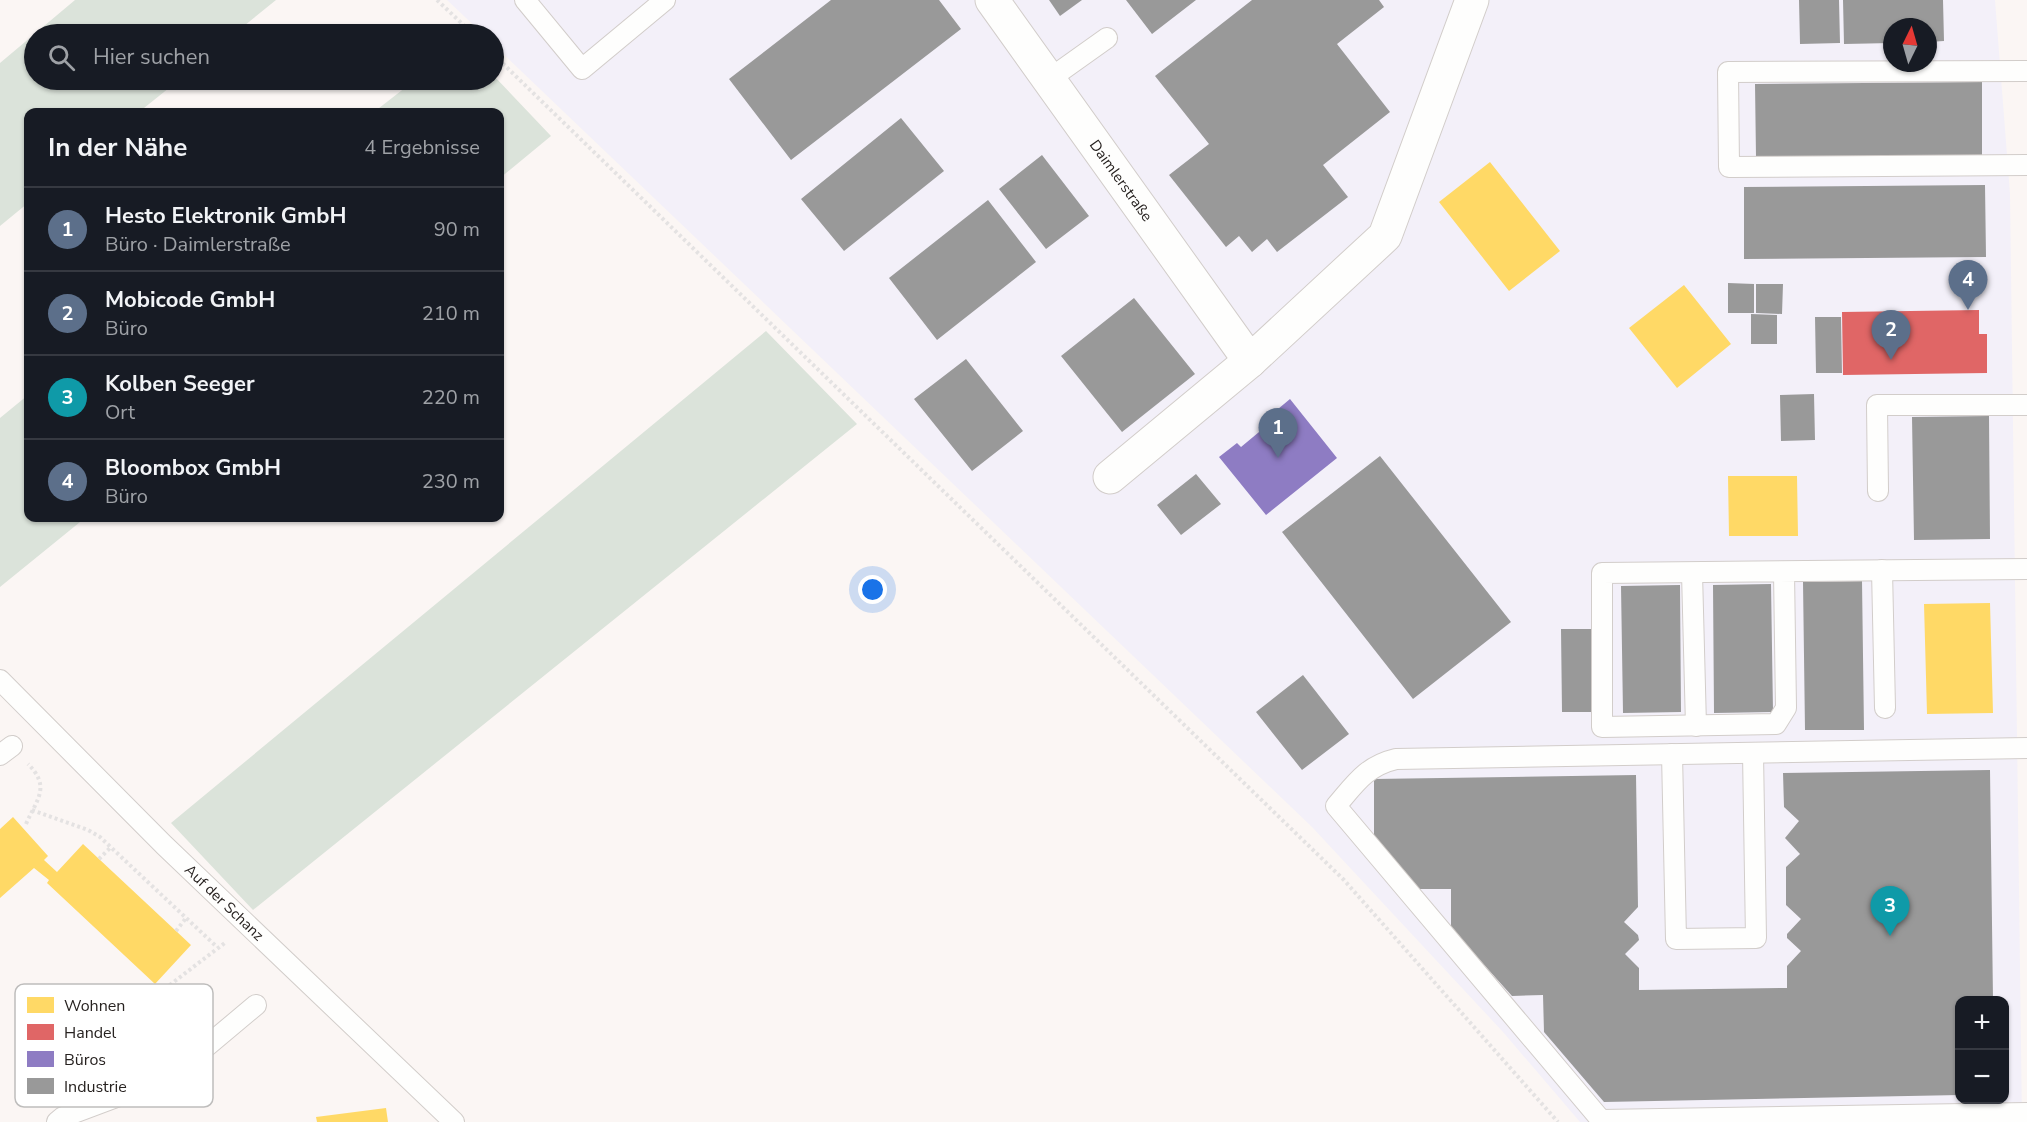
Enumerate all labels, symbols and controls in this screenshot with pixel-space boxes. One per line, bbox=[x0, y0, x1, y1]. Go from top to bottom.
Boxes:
north arrow bbox=[1883, 18, 1937, 72]
search box bbox=[24, 24, 504, 90]
icon: search bbox=[45, 41, 78, 74]
text: Hier suchen bbox=[93, 42, 210, 72]
text: In der Nähe bbox=[48, 130, 187, 165]
text: 4 Ergebnisse bbox=[364, 134, 480, 161]
street label: Daimlerstraße bbox=[1085, 136, 1157, 225]
text: Hesto Elektronik GmbH bbox=[105, 201, 346, 231]
text: 1 bbox=[62, 216, 74, 243]
text: 90 m bbox=[434, 216, 480, 243]
text: Büro · Daimlerstraße bbox=[105, 231, 291, 258]
pin: 4 bbox=[1948, 260, 1988, 310]
text: Mobicode GmbH bbox=[105, 285, 275, 315]
text: 2 bbox=[62, 300, 74, 327]
text: 210 m bbox=[422, 300, 480, 327]
pin: 2 bbox=[1872, 310, 1910, 360]
text: Büro bbox=[105, 315, 148, 342]
text: Kolben Seeger bbox=[105, 369, 255, 399]
text: 3 bbox=[62, 384, 74, 411]
text: 220 m bbox=[422, 384, 480, 411]
text: Ort bbox=[105, 399, 135, 426]
pin: 1 bbox=[1258, 408, 1298, 458]
text: Bloombox GmbH bbox=[105, 453, 281, 483]
text: 4 bbox=[62, 468, 74, 495]
text: 230 m bbox=[422, 468, 480, 495]
text: Büro bbox=[105, 483, 148, 510]
your location bbox=[858, 575, 887, 604]
street label: Auf der Schanz bbox=[180, 860, 268, 945]
pin: 3 bbox=[1870, 886, 1910, 936]
legend bbox=[15, 984, 213, 1107]
text: Wohnen bbox=[64, 995, 125, 1017]
map controls bbox=[1955, 996, 2009, 1104]
button: + bbox=[1955, 996, 2009, 1050]
text: Handel bbox=[64, 1022, 117, 1044]
text: Büros bbox=[64, 1049, 106, 1071]
button: − bbox=[1955, 1050, 2009, 1104]
text: Industrie bbox=[64, 1076, 127, 1098]

